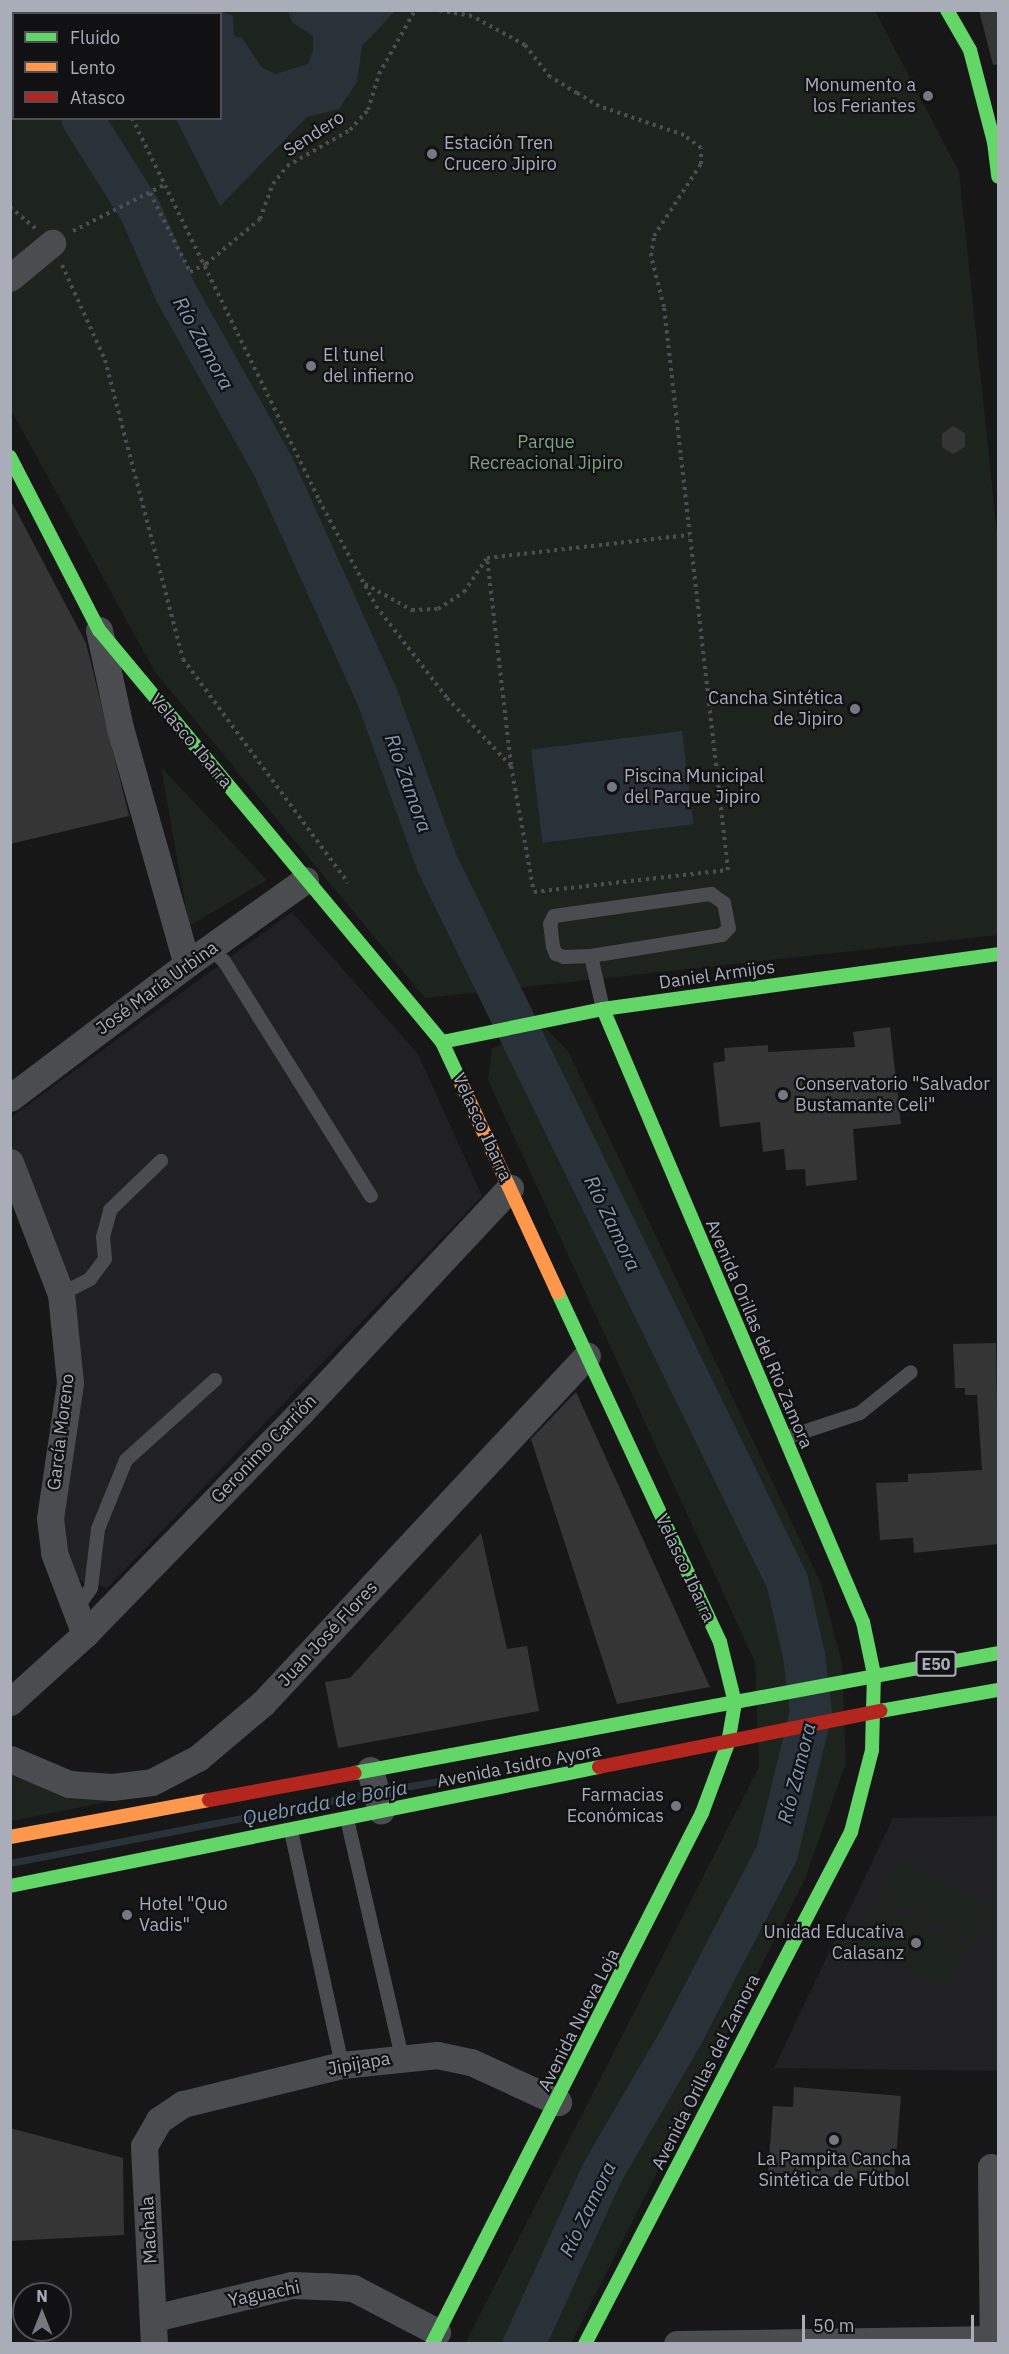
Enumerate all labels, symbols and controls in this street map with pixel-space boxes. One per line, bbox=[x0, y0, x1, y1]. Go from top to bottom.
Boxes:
legend bbox=[12, 12, 222, 120]
text: Fluido bbox=[70, 26, 120, 49]
text: Lento bbox=[70, 56, 115, 79]
place label: Monumento a los Feriantes bbox=[805, 75, 916, 118]
text: Atasco bbox=[70, 86, 125, 109]
marker: Monumento a los Feriantes bbox=[921, 89, 935, 103]
street label: Sendero bbox=[280, 107, 348, 161]
place label: Estación Tren Crucero Jipiro bbox=[444, 133, 557, 176]
marker: Estación Tren Crucero Jipiro bbox=[425, 147, 439, 161]
water label: Río Zamora bbox=[169, 292, 239, 394]
place label: El tunel del infierno bbox=[323, 345, 414, 388]
marker: El tunel del infierno bbox=[304, 359, 318, 373]
park label: Parque Recreacional Jipiro bbox=[469, 432, 623, 474]
place label: Cancha Sintética de Jipiro bbox=[708, 688, 843, 730]
street label: Velasco Ibarra bbox=[145, 689, 237, 793]
marker: Cancha Sintética de Jipiro bbox=[848, 702, 862, 716]
water label: Río Zamora bbox=[380, 731, 438, 835]
place label: Piscina Municipal del Parque Jipiro bbox=[624, 766, 764, 808]
marker: Piscina Municipal del Parque Jipiro bbox=[605, 780, 619, 794]
street label: José María Urbina bbox=[92, 937, 222, 1039]
street label: Daniel Armijos bbox=[657, 956, 777, 994]
street label: Velasco Ibarra bbox=[448, 1069, 516, 1185]
place label: Conservatorio "Salvador Bustamante Celi" bbox=[795, 1074, 990, 1116]
marker: Conservatorio "Salvador Bustamante Celi" bbox=[776, 1088, 790, 1102]
water label: Río Zamora bbox=[580, 1172, 646, 1274]
street label: Avenida Orillas del Rio Zamora bbox=[701, 1216, 817, 1452]
street label: García Moreno bbox=[43, 1372, 79, 1492]
street label: Geronimo Carrión bbox=[207, 1390, 321, 1508]
street label: Velasco Ibarra bbox=[651, 1510, 719, 1626]
street label: Juan José Flores bbox=[274, 1577, 382, 1691]
road number: E50 bbox=[915, 1651, 957, 1677]
water label: Río Zamora bbox=[772, 1720, 820, 1826]
street label: Avenida Isidro Ayora bbox=[435, 1739, 603, 1793]
water label: Quebrada de Borja bbox=[241, 1774, 409, 1830]
place label: Farmacias Económicas bbox=[567, 1785, 664, 1828]
marker: Farmacias Económicas bbox=[669, 1799, 683, 1813]
place label: Hotel "Quo Vadis" bbox=[139, 1894, 227, 1936]
marker: Hotel "Quo Vadis" bbox=[120, 1908, 134, 1922]
place label: Unidad Educativa Calasanz bbox=[764, 1922, 904, 1964]
marker: Unidad Educativa Calasanz bbox=[909, 1936, 923, 1950]
street label: Avenida Nueva Loja bbox=[534, 1945, 624, 2095]
street label: Avenida Orillas del Zamora bbox=[647, 1971, 765, 2173]
street label: Jipijapa bbox=[326, 2048, 392, 2080]
marker: La Pampita Cancha Sintética de Fútbol bbox=[827, 2133, 841, 2147]
place label: La Pampita Cancha Sintética de Fútbol bbox=[757, 2149, 911, 2192]
water label: Río Zamora bbox=[554, 2158, 620, 2260]
street label: Machala bbox=[136, 2196, 162, 2264]
street label: Yaguachi bbox=[226, 2276, 302, 2312]
north arrow bbox=[12, 2282, 72, 2342]
text: N bbox=[36, 2286, 48, 2306]
scale bar bbox=[805, 2303, 978, 2341]
text: 50 m bbox=[813, 2314, 855, 2337]

